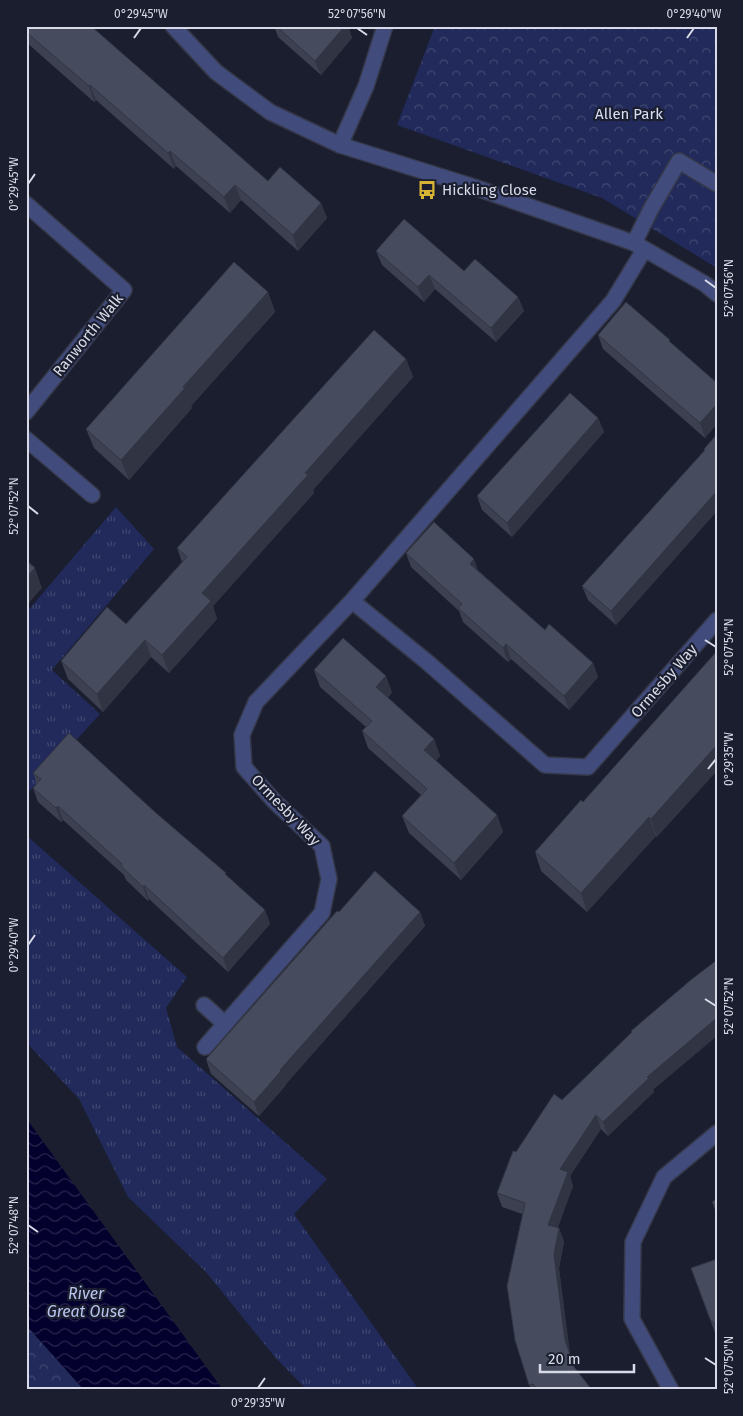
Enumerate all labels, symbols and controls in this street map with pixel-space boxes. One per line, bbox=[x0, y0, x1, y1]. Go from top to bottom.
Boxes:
text: 0°29'45"W bbox=[114, 7, 168, 21]
text: 52°07'56"N bbox=[328, 7, 386, 21]
text: 0°29'40"W bbox=[667, 7, 722, 21]
park label: Allen Park bbox=[595, 105, 663, 123]
text: 0°29'45"W bbox=[7, 157, 21, 211]
bus stop icon: Hickling Close bbox=[416, 179, 438, 201]
place label: Hickling Close bbox=[442, 181, 537, 199]
text: 52°07'56"N bbox=[722, 259, 736, 317]
street label: Ranworth Walk bbox=[49, 290, 127, 380]
text: 52°07'52"N bbox=[7, 477, 21, 535]
text: 52°07'54"N bbox=[722, 618, 736, 676]
street label: Ormesby Way bbox=[627, 640, 701, 721]
text: 0°29'35"W bbox=[722, 732, 736, 786]
street label: Ormesby Way bbox=[248, 771, 325, 850]
text: 0°29'40"W bbox=[7, 917, 21, 972]
text: 52°07'52"N bbox=[722, 977, 736, 1035]
text: 52°07'48"N bbox=[7, 1196, 21, 1254]
water label: River Great Ouse bbox=[47, 1284, 125, 1321]
text: 52°07'50"N bbox=[722, 1336, 736, 1394]
scale bar bbox=[540, 1341, 634, 1373]
text: 20 m bbox=[548, 1350, 581, 1368]
text: 0°29'35"W bbox=[231, 1396, 285, 1410]

